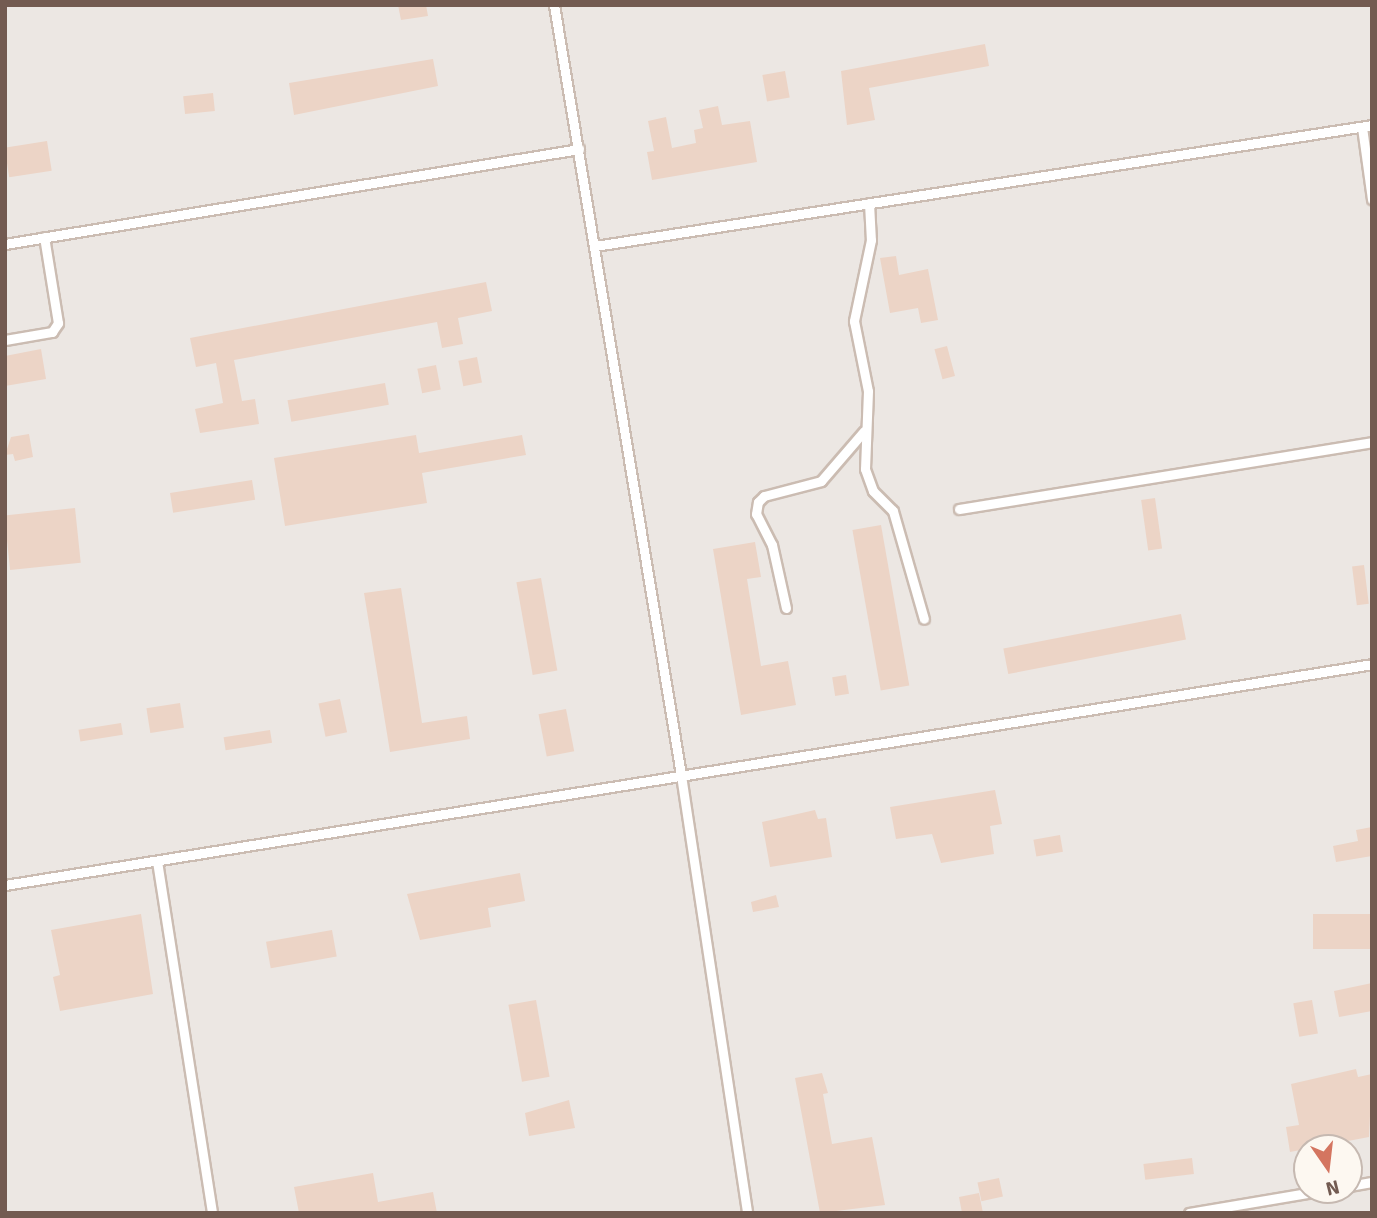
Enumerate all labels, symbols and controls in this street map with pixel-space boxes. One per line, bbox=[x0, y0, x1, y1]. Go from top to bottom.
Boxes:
north arrow bbox=[1293, 1134, 1363, 1204]
text: N bbox=[1323, 1174, 1342, 1201]

